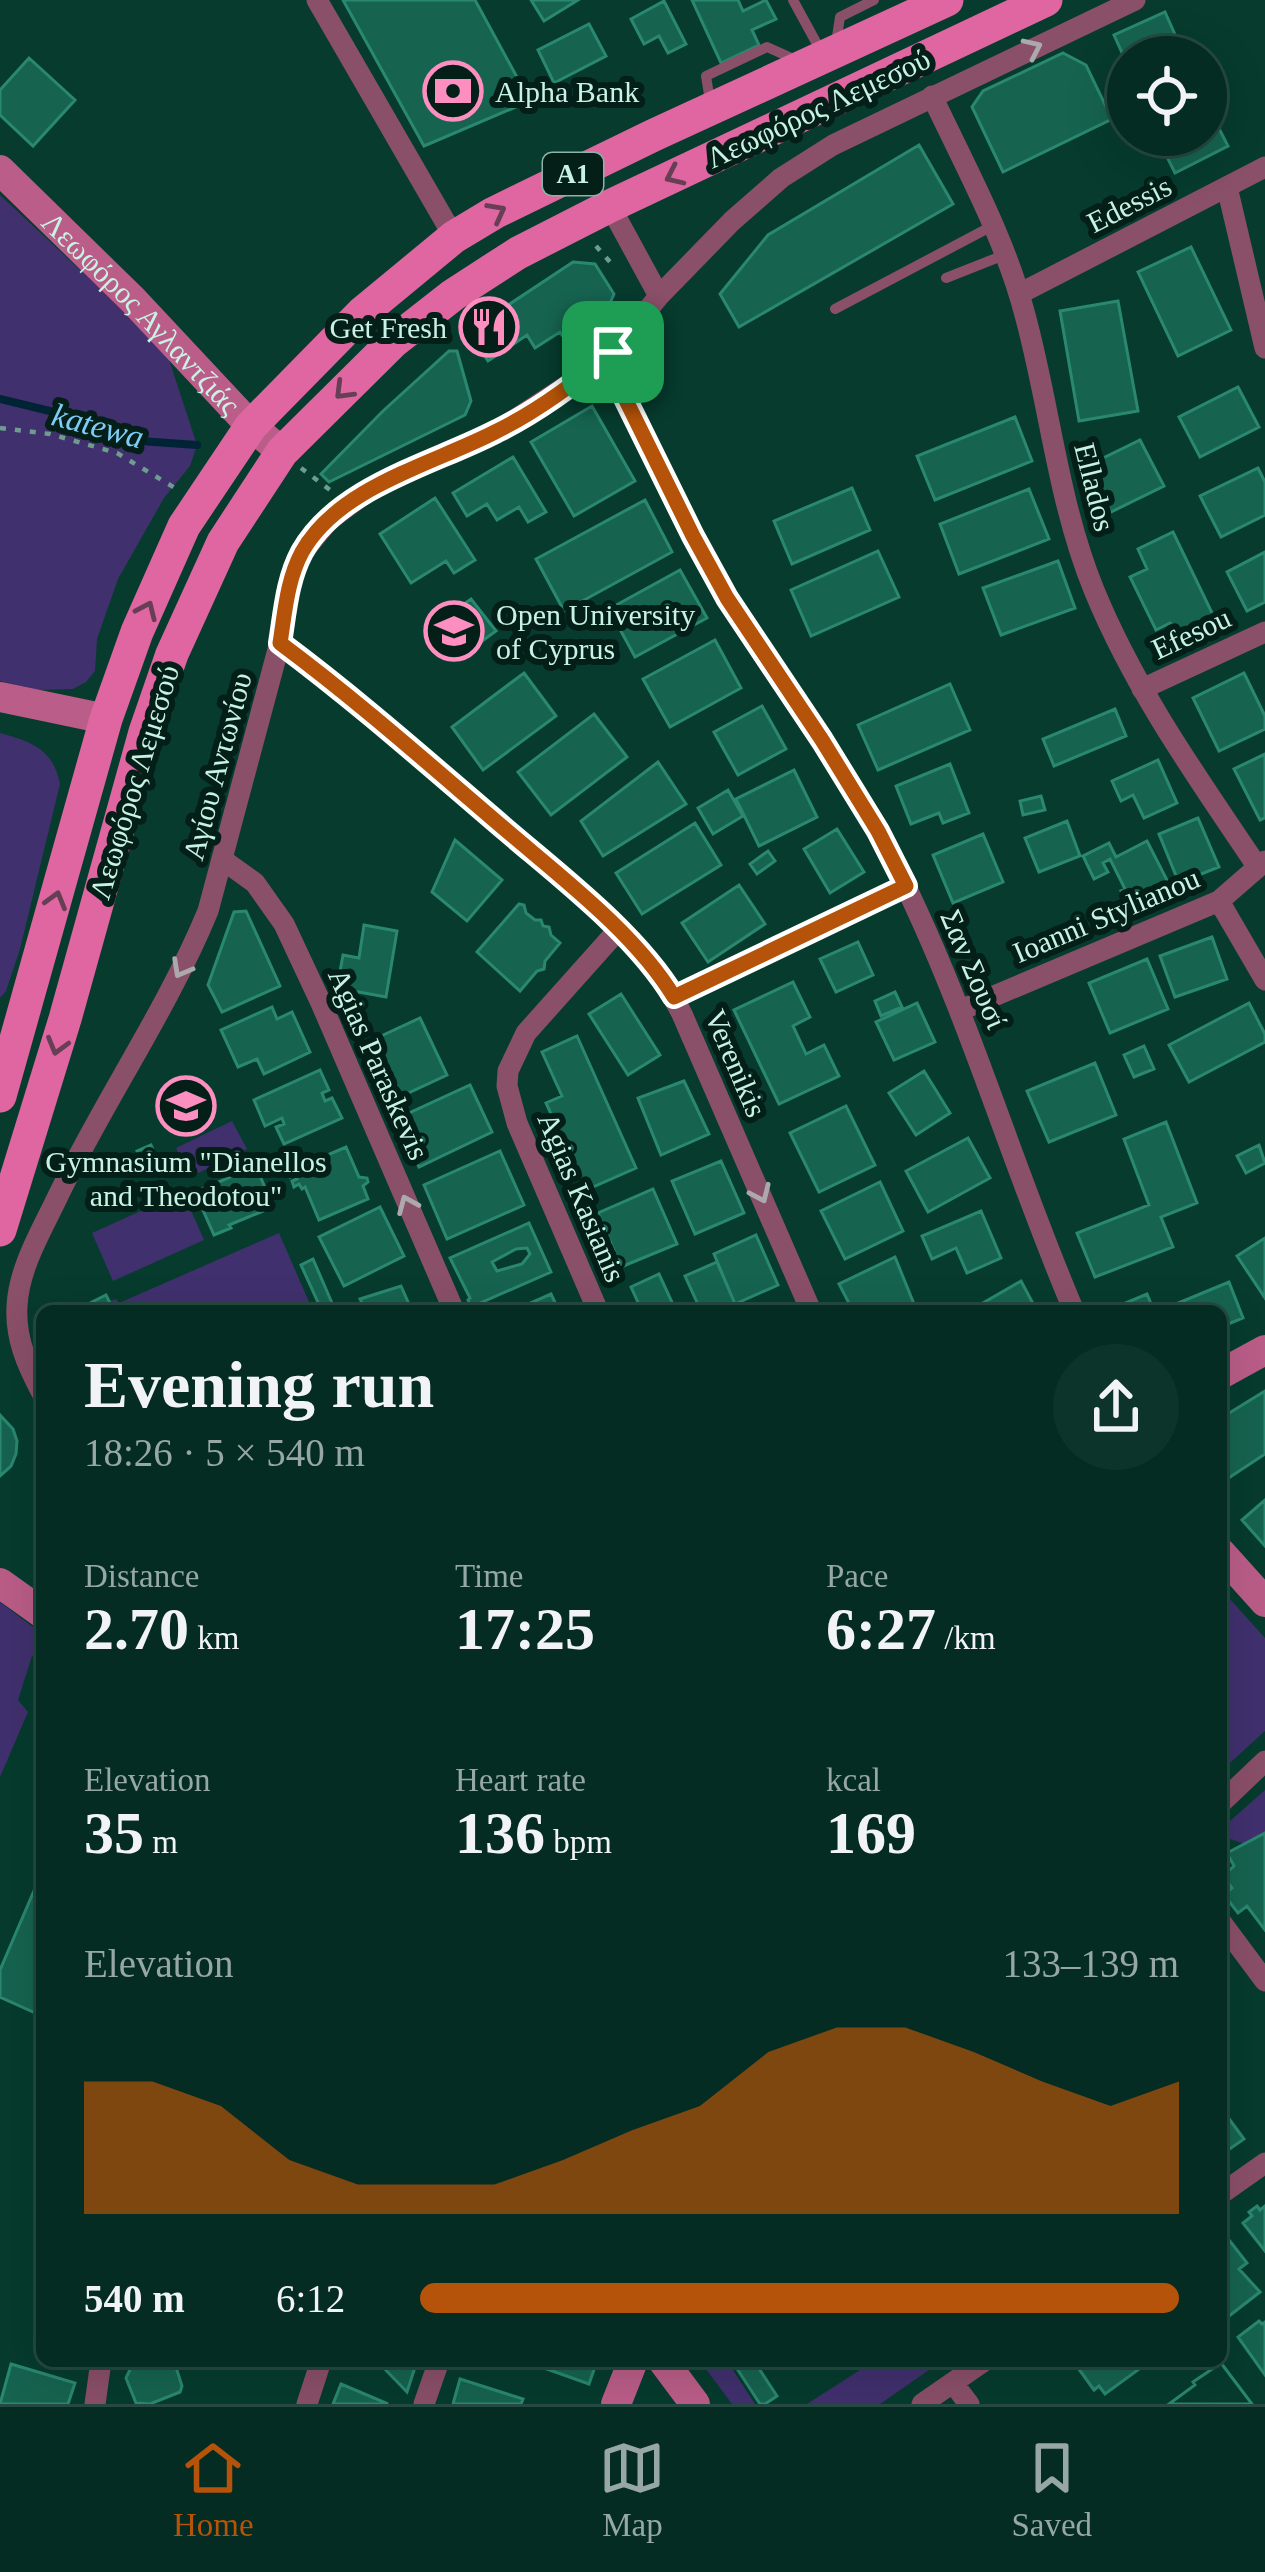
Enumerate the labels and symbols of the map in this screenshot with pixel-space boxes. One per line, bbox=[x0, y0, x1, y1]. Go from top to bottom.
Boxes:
one-way arrow bbox=[1021, 39, 1043, 62]
street label: Λεωφόρος Λεμεσού bbox=[701, 42, 935, 174]
bank icon: Alpha Bank bbox=[422, 60, 484, 122]
place label: Alpha Bank bbox=[495, 75, 639, 108]
road number: A1 bbox=[543, 153, 603, 195]
one-way arrow bbox=[665, 162, 686, 185]
street label: Edessis bbox=[1081, 169, 1177, 239]
one-way arrow bbox=[484, 203, 505, 226]
street label: Λεωφόρος Αγλαντζιάς bbox=[36, 205, 247, 421]
restaurant icon: Get Fresh bbox=[458, 296, 520, 358]
pin bbox=[562, 301, 664, 403]
place label: Get Fresh bbox=[330, 311, 447, 344]
one-way arrow bbox=[335, 377, 357, 399]
water label: katewa bbox=[48, 397, 148, 455]
street label: Ellados bbox=[1068, 439, 1122, 535]
place label: Open University of Cyprus bbox=[496, 598, 695, 665]
one-way arrow bbox=[133, 600, 157, 622]
school or university icon: Open University of Cyprus bbox=[423, 600, 485, 662]
street label: Efesou bbox=[1146, 600, 1236, 666]
street label: Λεωφόρος Λεμεσού bbox=[83, 661, 185, 903]
street label: Αγίου Αντωνίου bbox=[176, 669, 258, 863]
street label: Ioanni Stylianou bbox=[1008, 861, 1204, 969]
one-way arrow bbox=[41, 890, 66, 911]
street label: Σαν Σουσί bbox=[934, 905, 1014, 1033]
one-way arrow bbox=[172, 957, 195, 978]
street label: Agias Paraskevis bbox=[322, 963, 436, 1165]
street label: Verenikis bbox=[699, 1004, 773, 1122]
one-way arrow bbox=[46, 1035, 71, 1056]
school or university icon: Gymnasium "Dianellos and Theodotou" bbox=[155, 1075, 217, 1137]
street label: Agias Kasianis bbox=[531, 1107, 633, 1287]
place label: Gymnasium "Dianellos and Theodotou" bbox=[45, 1145, 327, 1212]
one-way arrow bbox=[746, 1182, 770, 1203]
one-way arrow bbox=[398, 1194, 422, 1216]

